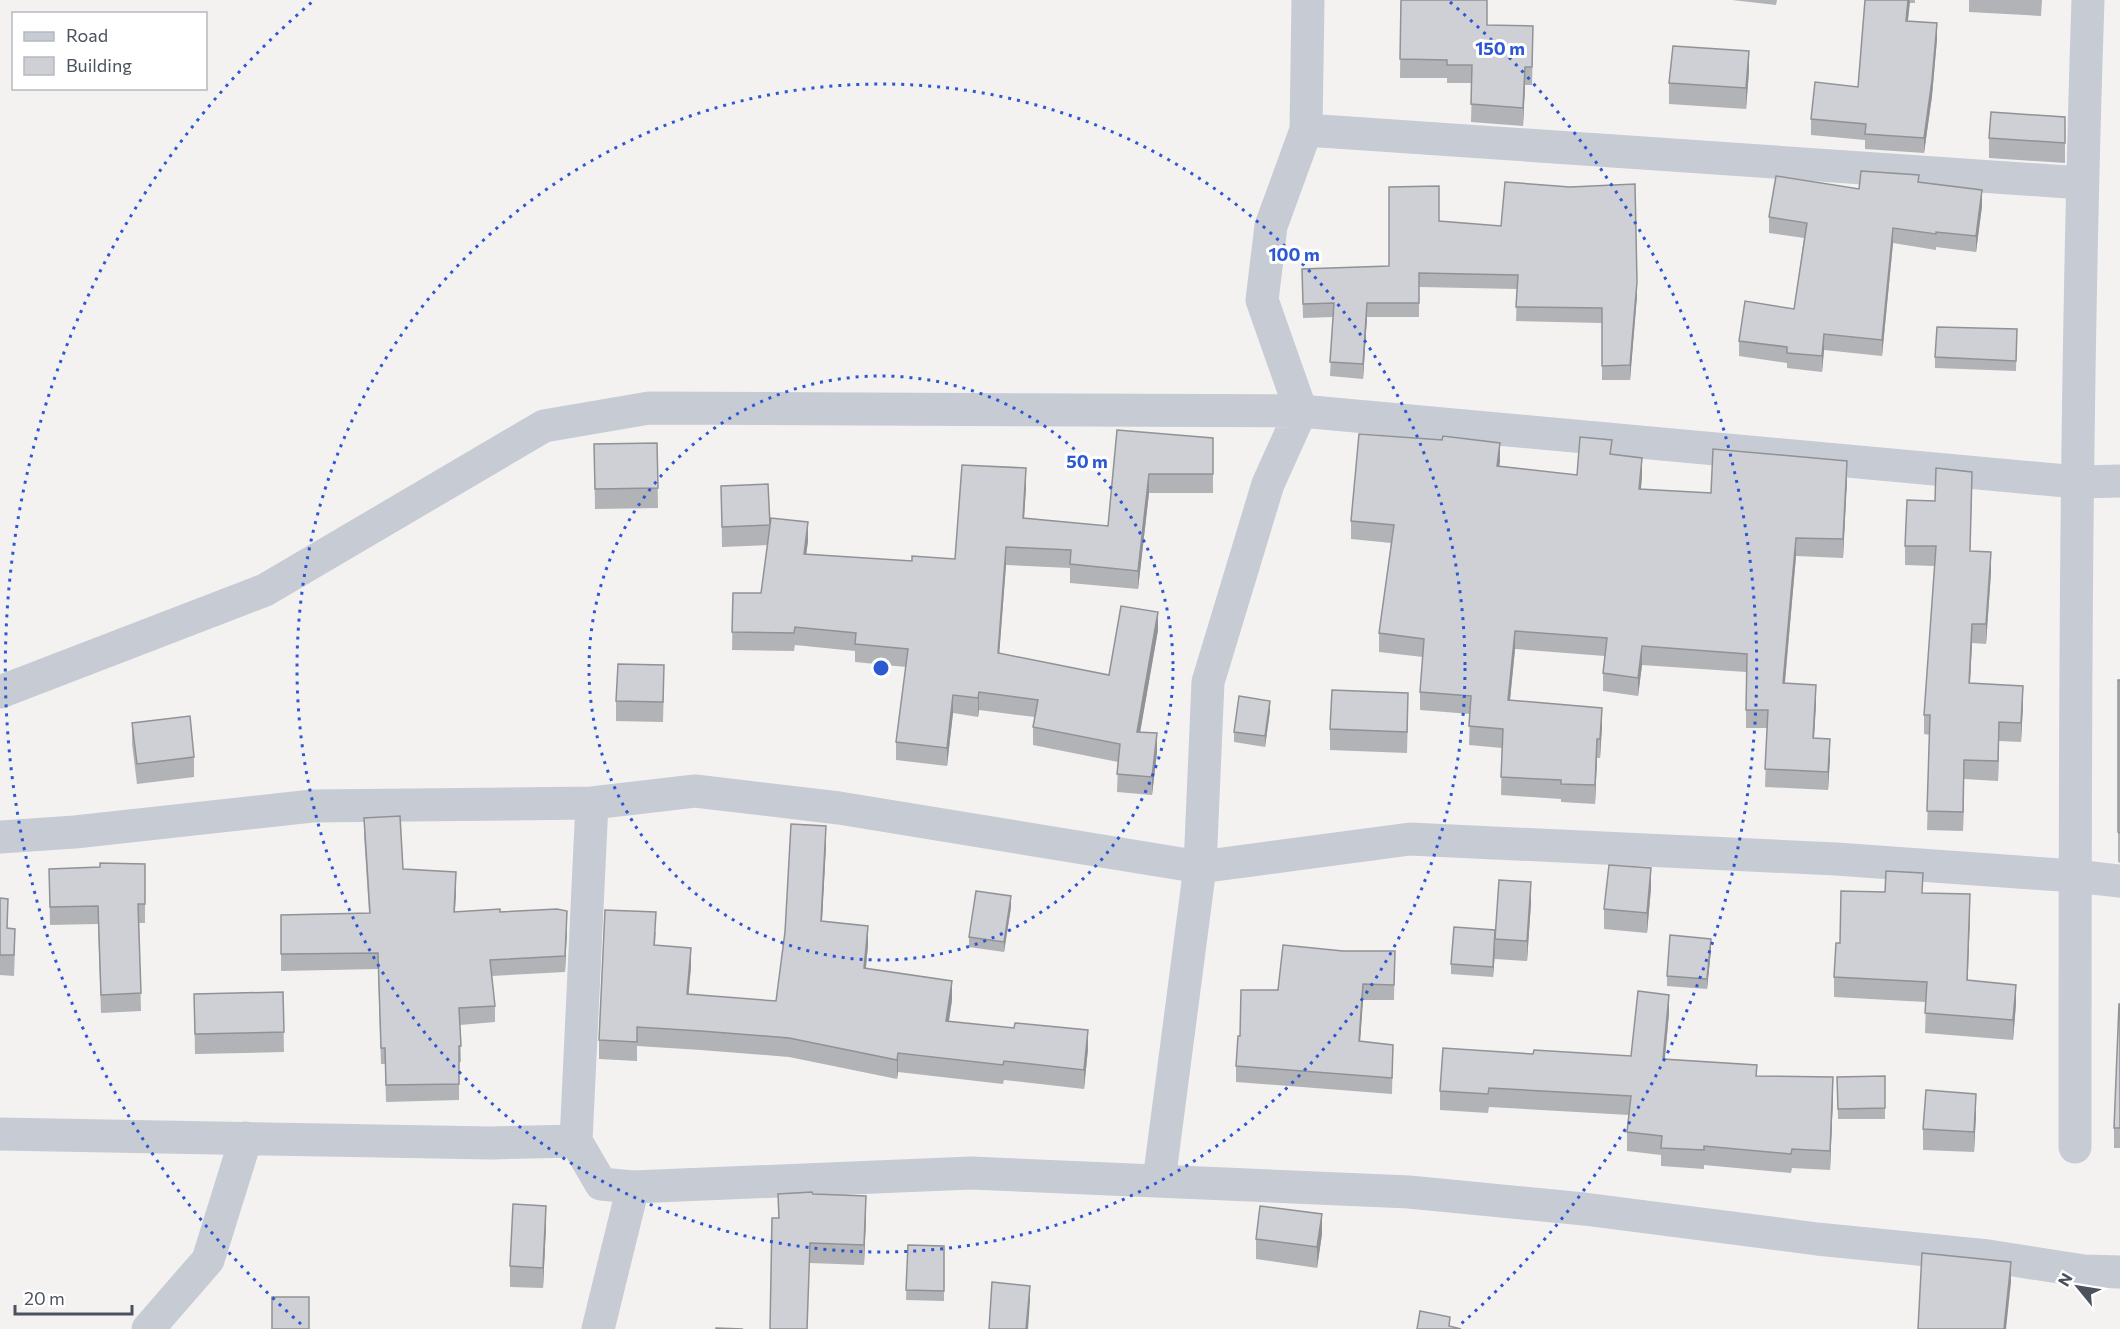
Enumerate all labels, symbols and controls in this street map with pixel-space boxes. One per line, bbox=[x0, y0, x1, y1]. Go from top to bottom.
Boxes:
legend bbox=[12, 12, 207, 90]
text: Road bbox=[66, 24, 108, 46]
text: 150 m bbox=[1475, 37, 1525, 59]
text: Building bbox=[66, 54, 132, 76]
text: 100 m bbox=[1268, 243, 1320, 265]
text: 50 m bbox=[1066, 450, 1108, 472]
centre of rings bbox=[871, 658, 891, 678]
north arrow bbox=[2048, 1257, 2108, 1317]
text: N bbox=[2053, 1269, 2076, 1289]
scale bar bbox=[15, 1278, 132, 1316]
text: 20 m bbox=[24, 1287, 65, 1309]

